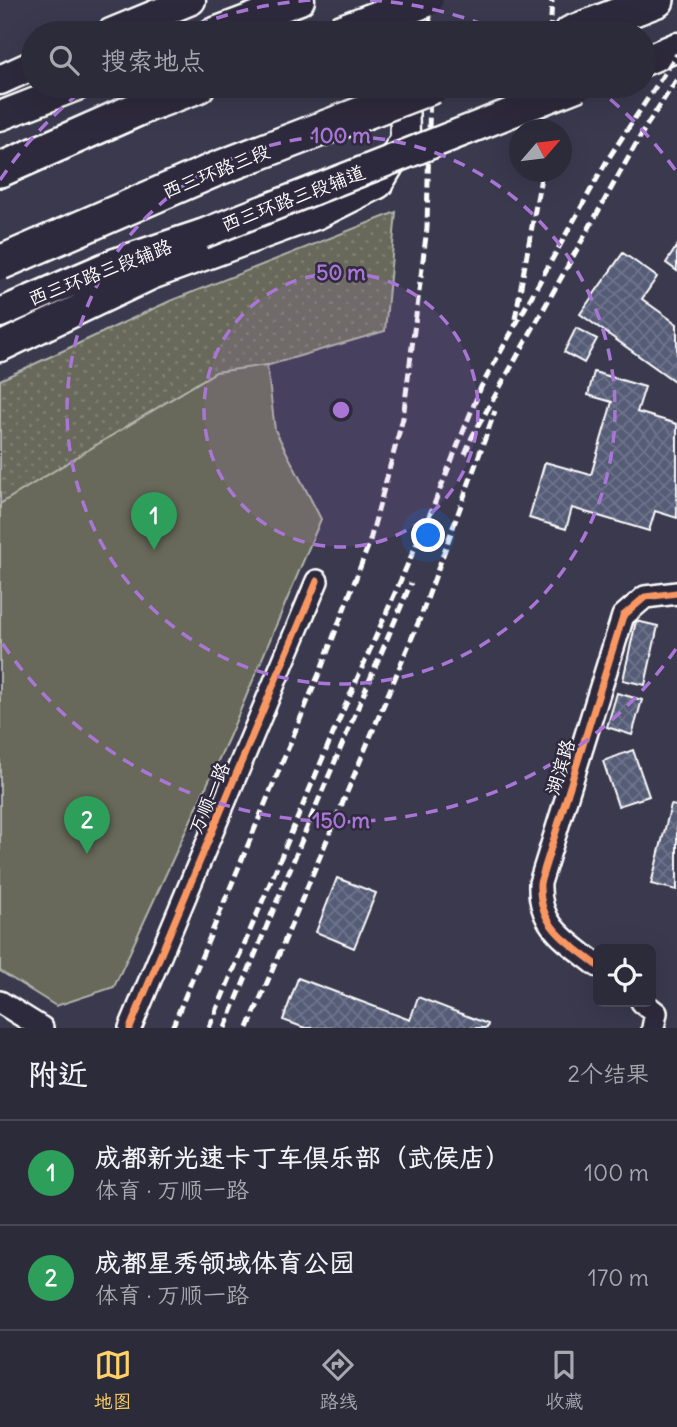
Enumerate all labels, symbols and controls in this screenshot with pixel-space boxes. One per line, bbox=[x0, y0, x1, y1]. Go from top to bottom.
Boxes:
search box bbox=[21, 21, 656, 98]
icon: search bbox=[45, 41, 83, 79]
text: 搜索地点 bbox=[101, 44, 205, 77]
north arrow bbox=[509, 119, 572, 182]
text: 100 m bbox=[311, 122, 371, 149]
street label: 西三环路三段 bbox=[159, 139, 273, 203]
street label: 西三环路三段辅道 bbox=[218, 160, 368, 236]
street label: 西三环路三段辅路 bbox=[25, 234, 175, 310]
text: 50 m bbox=[316, 259, 366, 286]
centre of rings bbox=[329, 398, 353, 422]
pin: 1 bbox=[131, 492, 177, 550]
your location bbox=[411, 518, 445, 552]
street label: 湖滨路 bbox=[540, 736, 580, 798]
street label: 万顺一路 bbox=[183, 758, 235, 838]
pin: 2 bbox=[64, 796, 110, 854]
text: 150 m bbox=[312, 807, 370, 834]
map controls bbox=[593, 944, 656, 1007]
button: locate bbox=[593, 944, 656, 1007]
text: 附近 bbox=[28, 1055, 88, 1093]
text: 2个结果 bbox=[567, 1059, 649, 1088]
text: 成都新光速卡丁车俱乐部（武侯店） bbox=[95, 1141, 511, 1174]
text: 1 bbox=[46, 1158, 56, 1187]
text: 100 m bbox=[584, 1158, 649, 1187]
text: 体育 · 万顺一路 bbox=[95, 1175, 249, 1204]
text: 成都星秀领域体育公园 bbox=[95, 1246, 355, 1279]
text: 2 bbox=[45, 1263, 57, 1292]
text: 170 m bbox=[588, 1263, 649, 1292]
text: 体育 · 万顺一路 bbox=[95, 1280, 249, 1309]
tab: 地图 bbox=[94, 1346, 132, 1413]
tab: 路线 bbox=[319, 1346, 357, 1413]
tab: 收藏 bbox=[545, 1346, 583, 1413]

